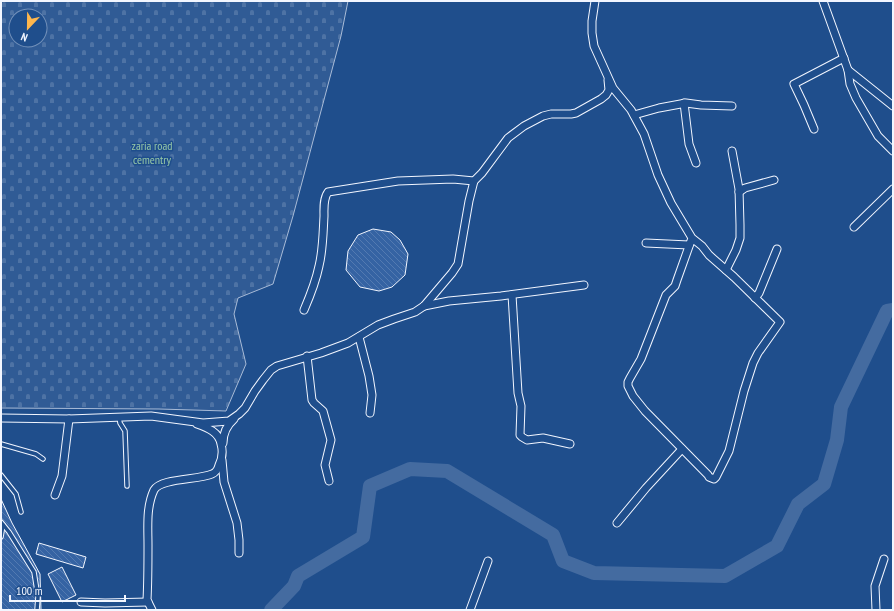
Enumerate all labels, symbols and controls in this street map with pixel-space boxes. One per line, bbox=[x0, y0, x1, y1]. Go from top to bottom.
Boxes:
north arrow bbox=[8, 8, 48, 48]
text: N bbox=[19, 30, 30, 45]
park label: zaria road cementry bbox=[132, 138, 172, 167]
scale bar bbox=[10, 577, 125, 603]
text: 100 m bbox=[16, 583, 43, 598]

